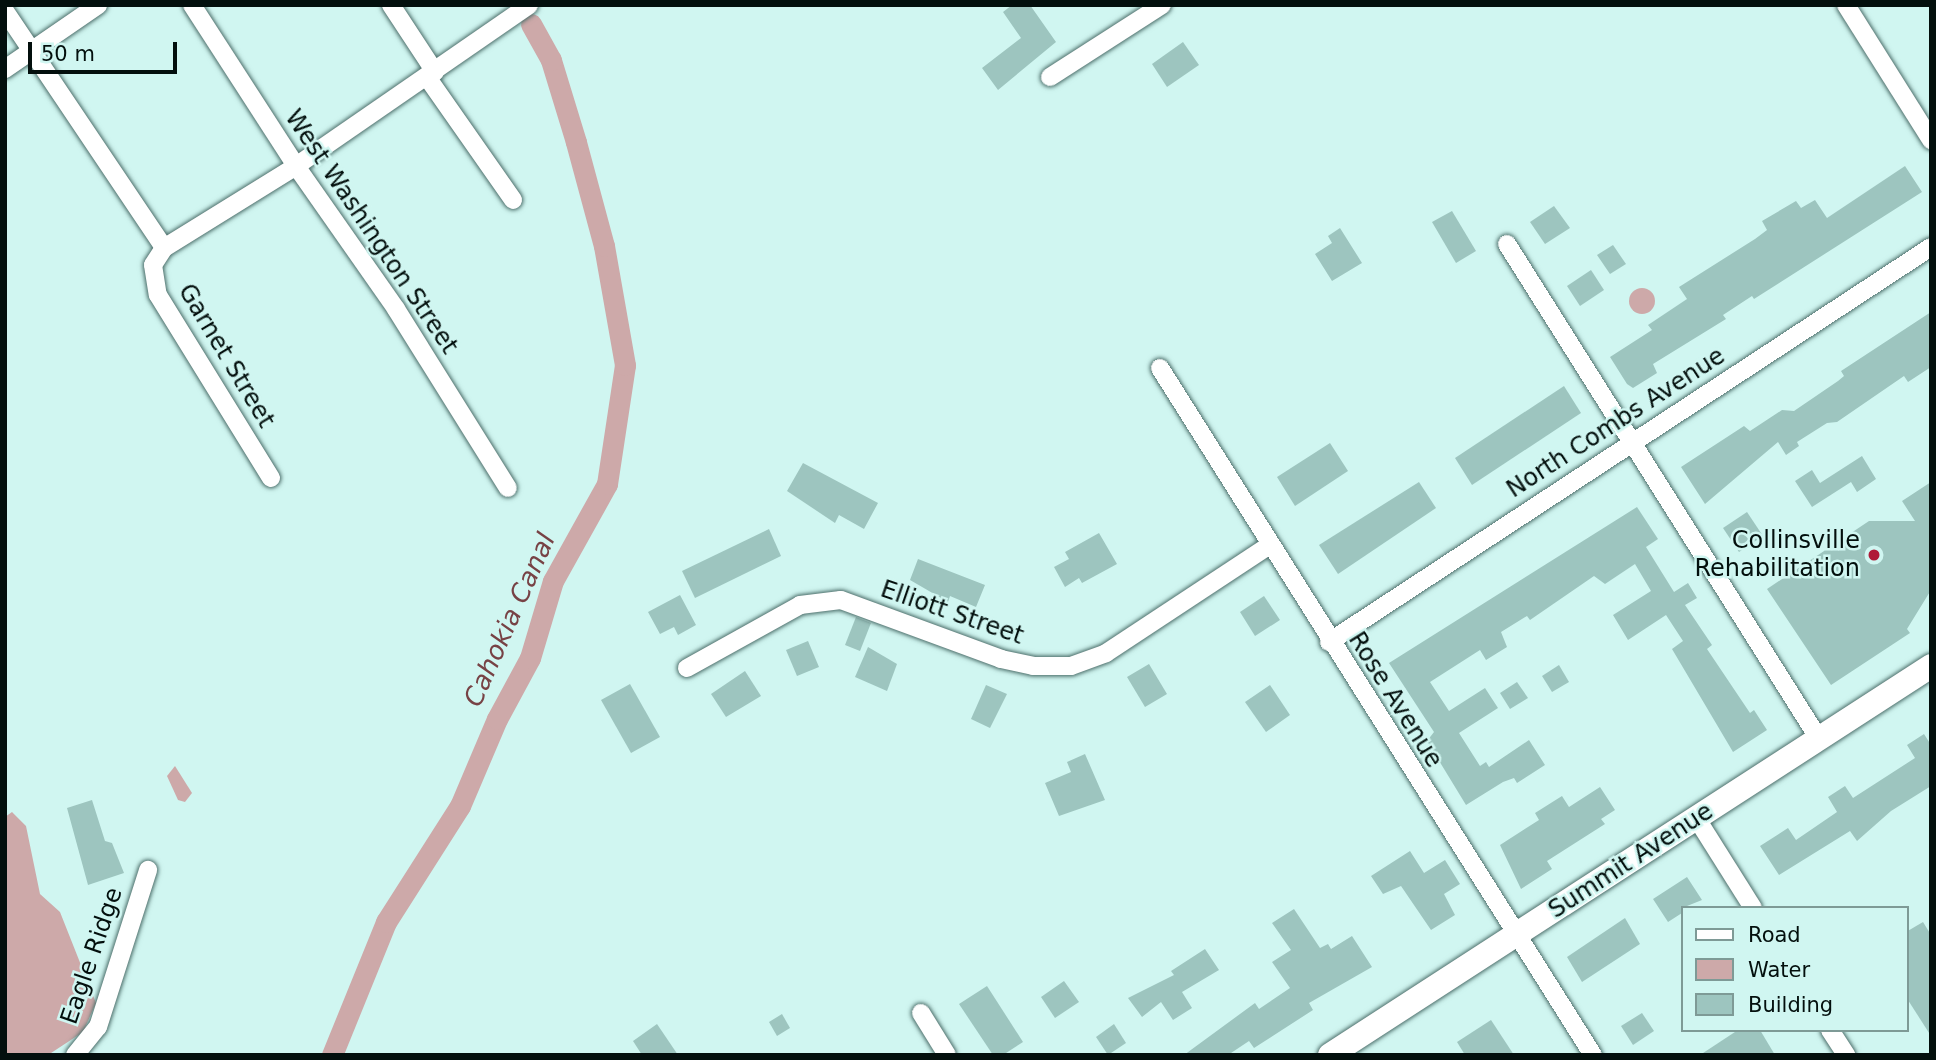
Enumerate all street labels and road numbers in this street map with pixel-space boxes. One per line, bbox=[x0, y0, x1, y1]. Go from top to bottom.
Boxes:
street label: West Washington Street bbox=[278, 104, 464, 360]
street label: Garnet Street bbox=[172, 279, 280, 433]
street label: North Combs Avenue bbox=[1502, 342, 1730, 504]
street label: Elliott Street bbox=[877, 575, 1027, 651]
street label: Rose Avenue bbox=[1342, 627, 1448, 773]
street label: Summit Avenue bbox=[1543, 797, 1719, 925]
street label: Eagle Ridge bbox=[55, 884, 129, 1028]

